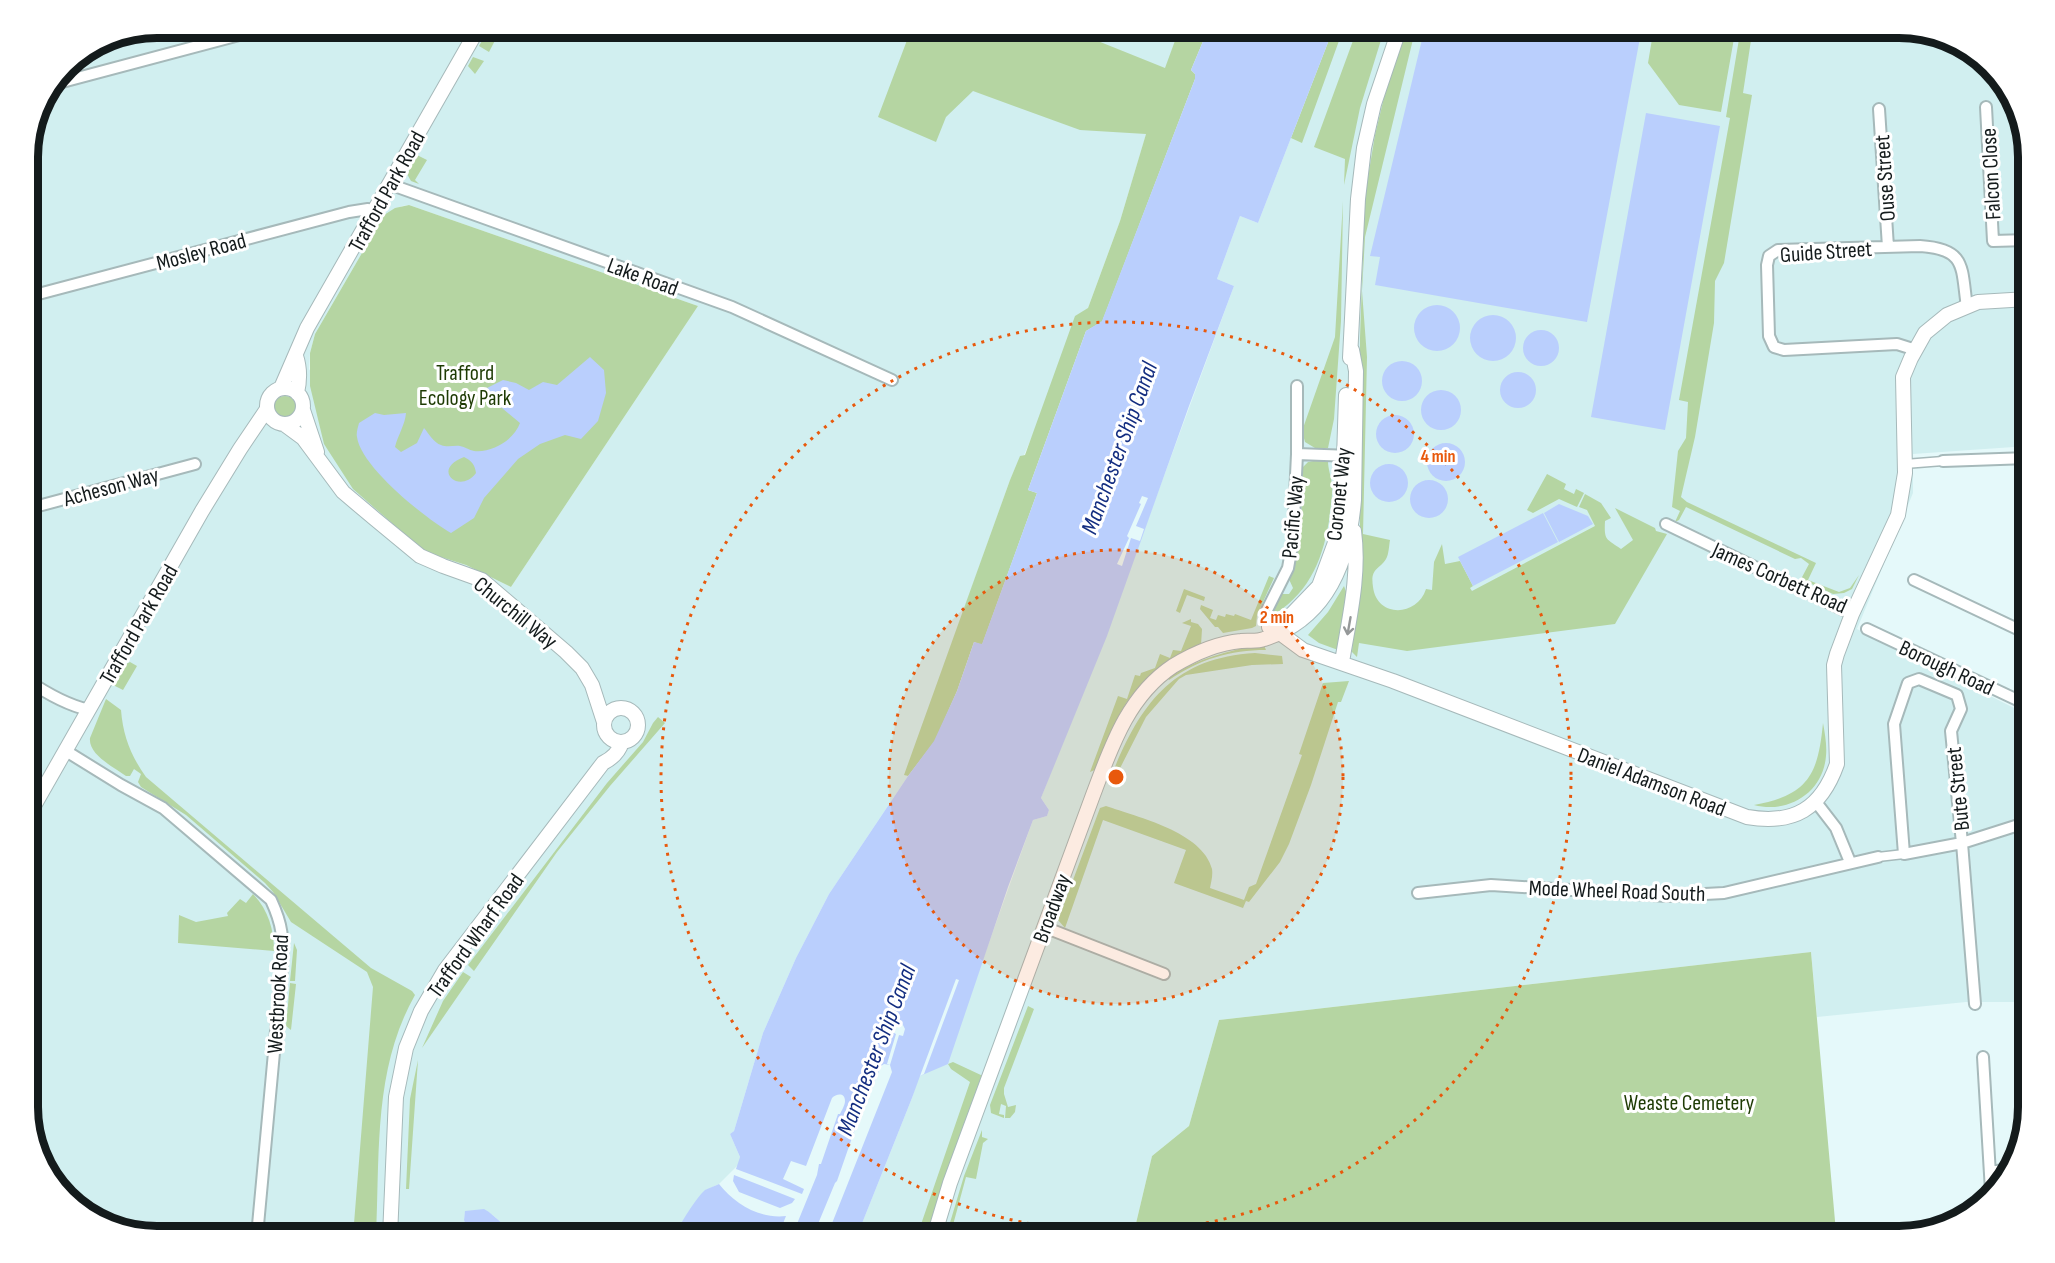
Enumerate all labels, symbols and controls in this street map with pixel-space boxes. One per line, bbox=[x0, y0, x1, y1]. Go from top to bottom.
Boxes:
street label: Trafford Park Road bbox=[343, 127, 432, 257]
street label: Falcon Close bbox=[1976, 127, 2007, 221]
street label: Ouse Street bbox=[1869, 133, 1902, 222]
street label: Mosley Road bbox=[154, 228, 249, 277]
street label: Guide Street bbox=[1779, 236, 1873, 269]
street label: Lake Road bbox=[603, 252, 682, 303]
water label: Manchester Ship Canal bbox=[1075, 358, 1164, 538]
park label: Trafford Ecology Park bbox=[419, 360, 512, 412]
street label: Coronet Way bbox=[1321, 446, 1358, 542]
text: 4 min bbox=[1421, 446, 1455, 467]
street label: Acheson Way bbox=[60, 462, 162, 513]
street label: Pacific Way bbox=[1276, 474, 1311, 560]
street label: James Corbett Road bbox=[1707, 536, 1851, 620]
street label: Trafford Park Road bbox=[94, 560, 184, 690]
street label: Churchill Way bbox=[468, 571, 563, 655]
text: 2 min bbox=[1260, 607, 1294, 628]
one-way arrow bbox=[1343, 616, 1354, 635]
street label: Borough Road bbox=[1895, 635, 1998, 702]
street label: Daniel Adamson Road bbox=[1574, 742, 1729, 823]
street label: Bute Street bbox=[1941, 745, 1976, 832]
centre of rings bbox=[1106, 767, 1126, 787]
street label: Trafford Wharf Road bbox=[422, 868, 530, 1003]
street label: Broadway bbox=[1028, 870, 1077, 947]
street label: Mode Wheel Road South bbox=[1528, 875, 1706, 908]
street label: Westbrook Road bbox=[262, 934, 295, 1054]
water label: Manchester Ship Canal bbox=[831, 960, 923, 1140]
park label: Weaste Cemetery bbox=[1624, 1090, 1755, 1117]

